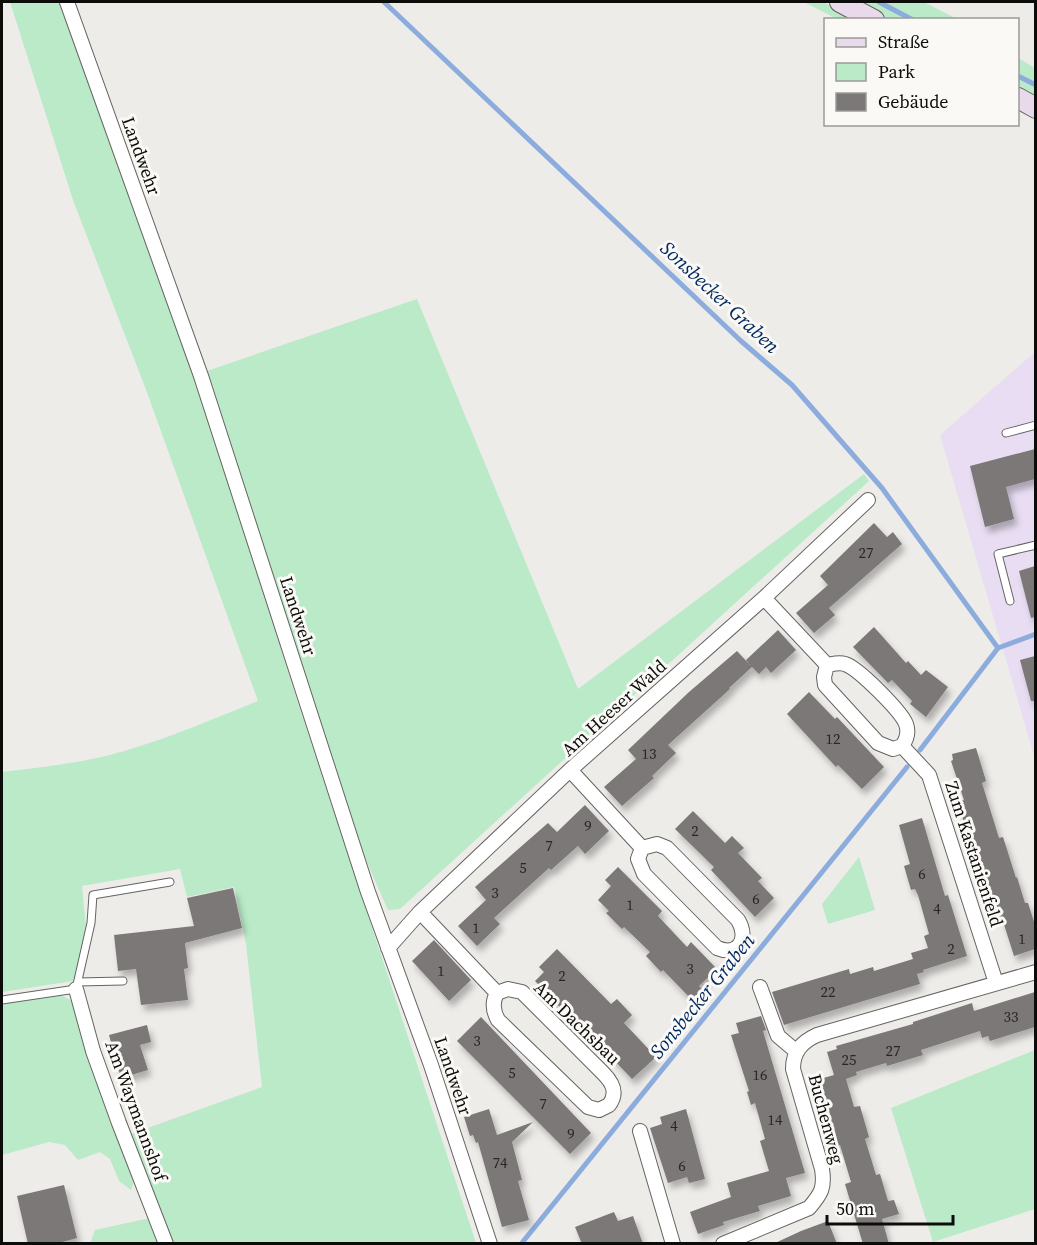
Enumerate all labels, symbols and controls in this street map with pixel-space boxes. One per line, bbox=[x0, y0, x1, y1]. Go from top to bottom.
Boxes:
legend bbox=[824, 18, 1019, 126]
text: Straße bbox=[878, 29, 929, 54]
text: Park bbox=[878, 59, 915, 84]
text: Gebäude bbox=[878, 89, 949, 114]
street label: Landwehr bbox=[116, 113, 167, 199]
water label: Sonsbecker Graben bbox=[654, 234, 786, 360]
house number: 27 bbox=[858, 542, 874, 563]
street label: Landwehr bbox=[274, 573, 323, 659]
street label: Am Heeser Wald bbox=[556, 654, 672, 762]
house number: 12 bbox=[825, 728, 841, 749]
house number: 13 bbox=[641, 743, 657, 764]
street label: Zum Kastanienfeld bbox=[939, 778, 1010, 930]
house number: 9 bbox=[584, 815, 592, 836]
house number: 2 bbox=[691, 820, 699, 841]
house number: 7 bbox=[545, 835, 553, 856]
house number: 5 bbox=[519, 857, 527, 878]
house number: 6 bbox=[918, 863, 926, 884]
house number: 3 bbox=[491, 882, 499, 903]
house number: 6 bbox=[752, 888, 760, 909]
house number: 1 bbox=[626, 894, 634, 915]
house number: 4 bbox=[933, 898, 941, 919]
house number: 1 bbox=[472, 917, 480, 938]
water label: Sonsbecker Graben bbox=[643, 927, 762, 1064]
house number: 1 bbox=[1018, 928, 1026, 949]
house number: 2 bbox=[947, 938, 955, 959]
house number: 3 bbox=[686, 958, 694, 979]
house number: 1 bbox=[437, 960, 445, 981]
house number: 2 bbox=[558, 965, 566, 986]
street label: Am Dachsbau bbox=[529, 975, 626, 1070]
house number: 22 bbox=[820, 981, 836, 1002]
house number: 33 bbox=[1003, 1006, 1019, 1027]
house number: 3 bbox=[473, 1030, 481, 1051]
street label: Landwehr bbox=[428, 1033, 479, 1119]
street label: Am Waymannshof bbox=[99, 1037, 174, 1186]
house number: 27 bbox=[885, 1040, 901, 1061]
house number: 25 bbox=[841, 1049, 857, 1070]
house number: 5 bbox=[508, 1062, 516, 1083]
house number: 16 bbox=[752, 1064, 768, 1085]
street label: Buchenweg bbox=[802, 1071, 850, 1167]
house number: 7 bbox=[539, 1093, 547, 1114]
house number: 14 bbox=[767, 1109, 783, 1130]
house number: 4 bbox=[670, 1115, 678, 1136]
house number: 9 bbox=[567, 1123, 575, 1144]
house number: 74 bbox=[492, 1152, 508, 1173]
house number: 6 bbox=[678, 1155, 686, 1176]
scale bar bbox=[827, 1188, 953, 1226]
text: 50 m bbox=[836, 1196, 874, 1221]

